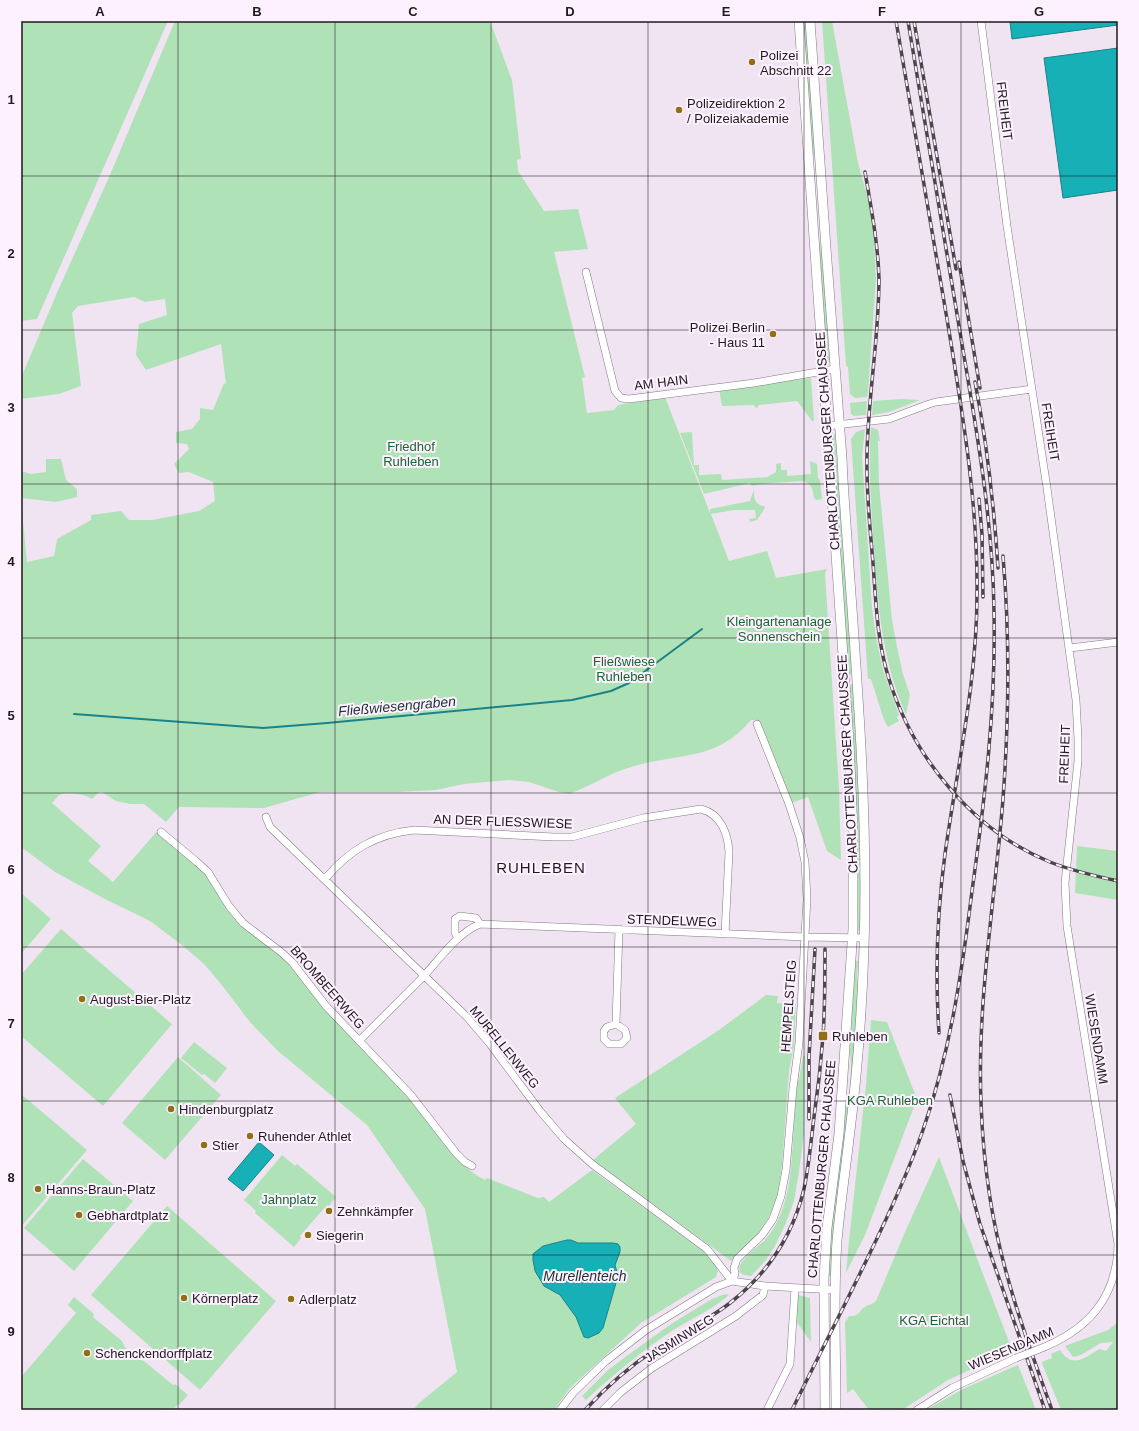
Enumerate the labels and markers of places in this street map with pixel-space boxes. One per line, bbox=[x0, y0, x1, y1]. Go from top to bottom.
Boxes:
place label: Polizei Abschnitt 22 bbox=[760, 48, 832, 78]
marker: Polizei Abschnitt 22 bbox=[747, 57, 757, 67]
place label: Polizeidirektion 2 / Polizeiakademie bbox=[687, 96, 789, 126]
marker: Polizeidirektion 2 / Polizeiakademie bbox=[674, 105, 684, 115]
place label: Polizei Berlin - Haus 11 bbox=[690, 320, 765, 350]
marker: Polizei Berlin - Haus 11 bbox=[768, 329, 778, 339]
place label: August-Bier-Platz bbox=[90, 992, 191, 1007]
marker: August-Bier-Platz bbox=[77, 994, 87, 1004]
place label: Ruhleben bbox=[832, 1029, 888, 1044]
marker: Ruhleben bbox=[817, 1030, 829, 1042]
place label: Hindenburgplatz bbox=[179, 1102, 274, 1117]
marker: Hindenburgplatz bbox=[166, 1104, 176, 1114]
place label: Ruhender Athlet bbox=[258, 1129, 352, 1144]
marker: Ruhender Athlet bbox=[245, 1131, 255, 1141]
place label: Stier bbox=[212, 1138, 239, 1153]
marker: Stier bbox=[199, 1140, 209, 1150]
place label: Hanns-Braun-Platz bbox=[46, 1182, 156, 1197]
marker: Hanns-Braun-Platz bbox=[33, 1184, 43, 1194]
place label: Zehnkämpfer bbox=[337, 1204, 414, 1219]
marker: Zehnkämpfer bbox=[324, 1206, 334, 1216]
place label: Gebhardtplatz bbox=[87, 1208, 169, 1223]
marker: Gebhardtplatz bbox=[74, 1210, 84, 1220]
place label: Siegerin bbox=[316, 1228, 364, 1243]
marker: Siegerin bbox=[303, 1230, 313, 1240]
place label: Körnerplatz bbox=[192, 1291, 258, 1306]
place label: Adlerplatz bbox=[299, 1292, 357, 1307]
marker: Körnerplatz bbox=[179, 1293, 189, 1303]
marker: Adlerplatz bbox=[286, 1294, 296, 1304]
place label: Schenckendorffplatz bbox=[95, 1346, 213, 1361]
marker: Schenckendorffplatz bbox=[82, 1348, 92, 1358]

